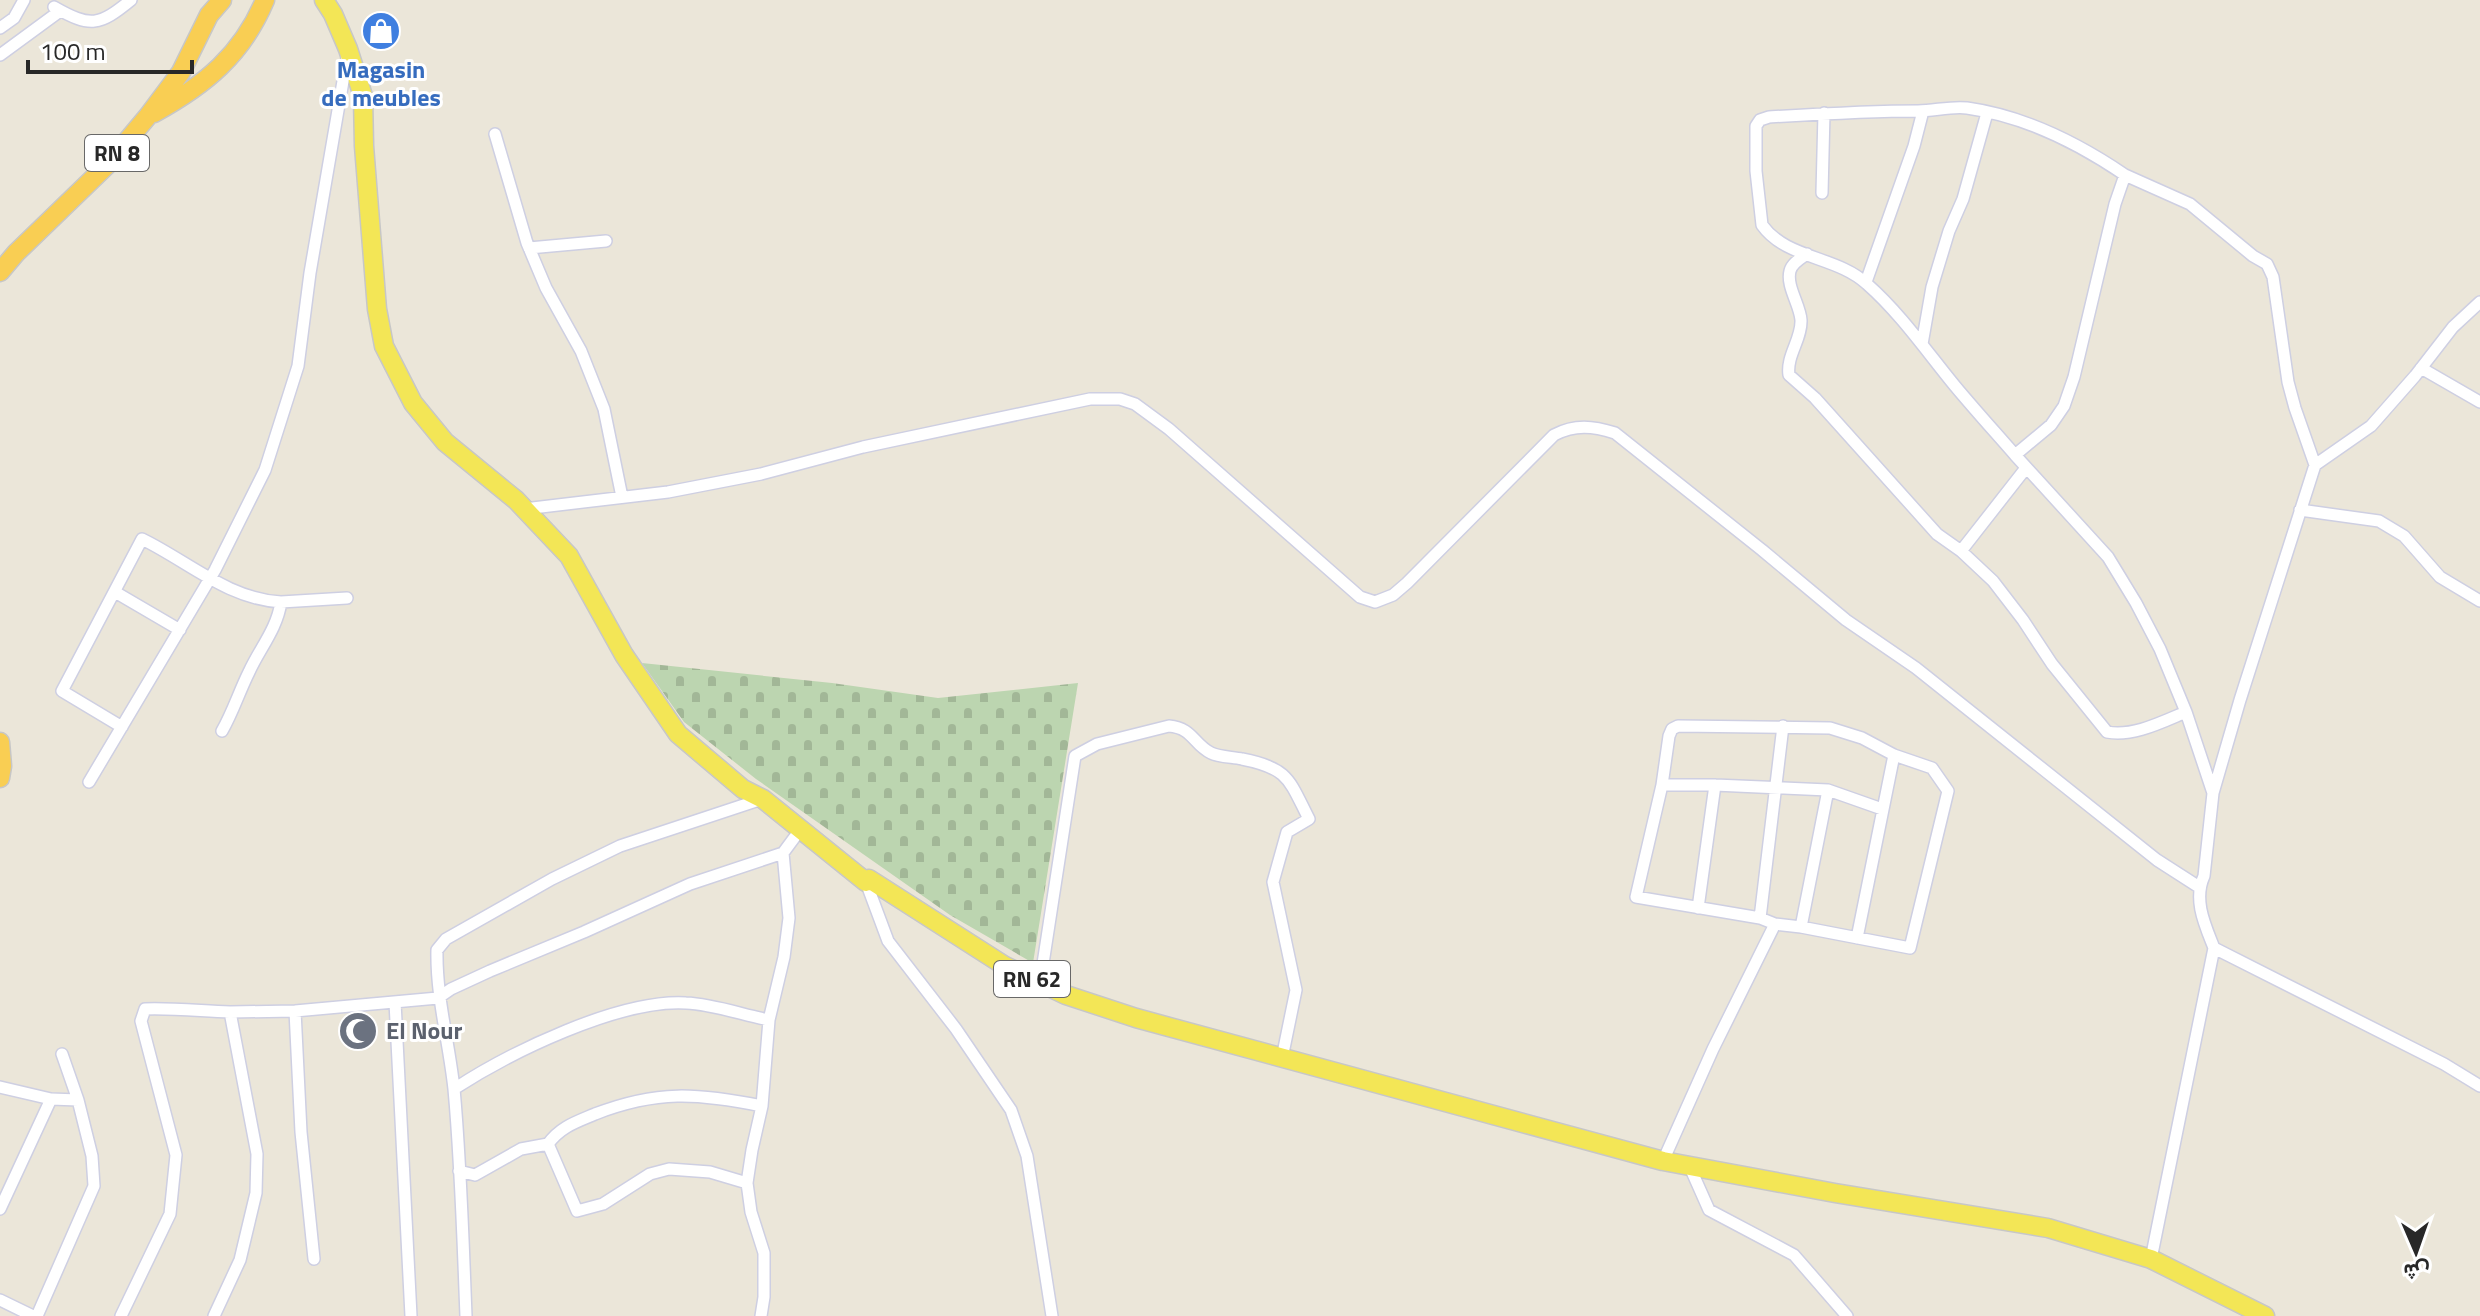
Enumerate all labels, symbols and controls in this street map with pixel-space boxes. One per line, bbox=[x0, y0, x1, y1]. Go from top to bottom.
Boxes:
shop icon: Magasin de meubles bbox=[360, 10, 402, 52]
scale bar bbox=[28, 24, 192, 74]
text: 100 m bbox=[40, 33, 106, 69]
place label: Magasin de meubles bbox=[321, 51, 441, 115]
road number: RN 8 bbox=[85, 135, 149, 171]
road number: RN 62 bbox=[994, 961, 1070, 997]
mosque icon: El Nour bbox=[337, 1010, 379, 1052]
place label: El Nour bbox=[386, 1012, 463, 1048]
north arrow bbox=[2376, 1212, 2456, 1292]
text: ش bbox=[2403, 1255, 2431, 1289]

